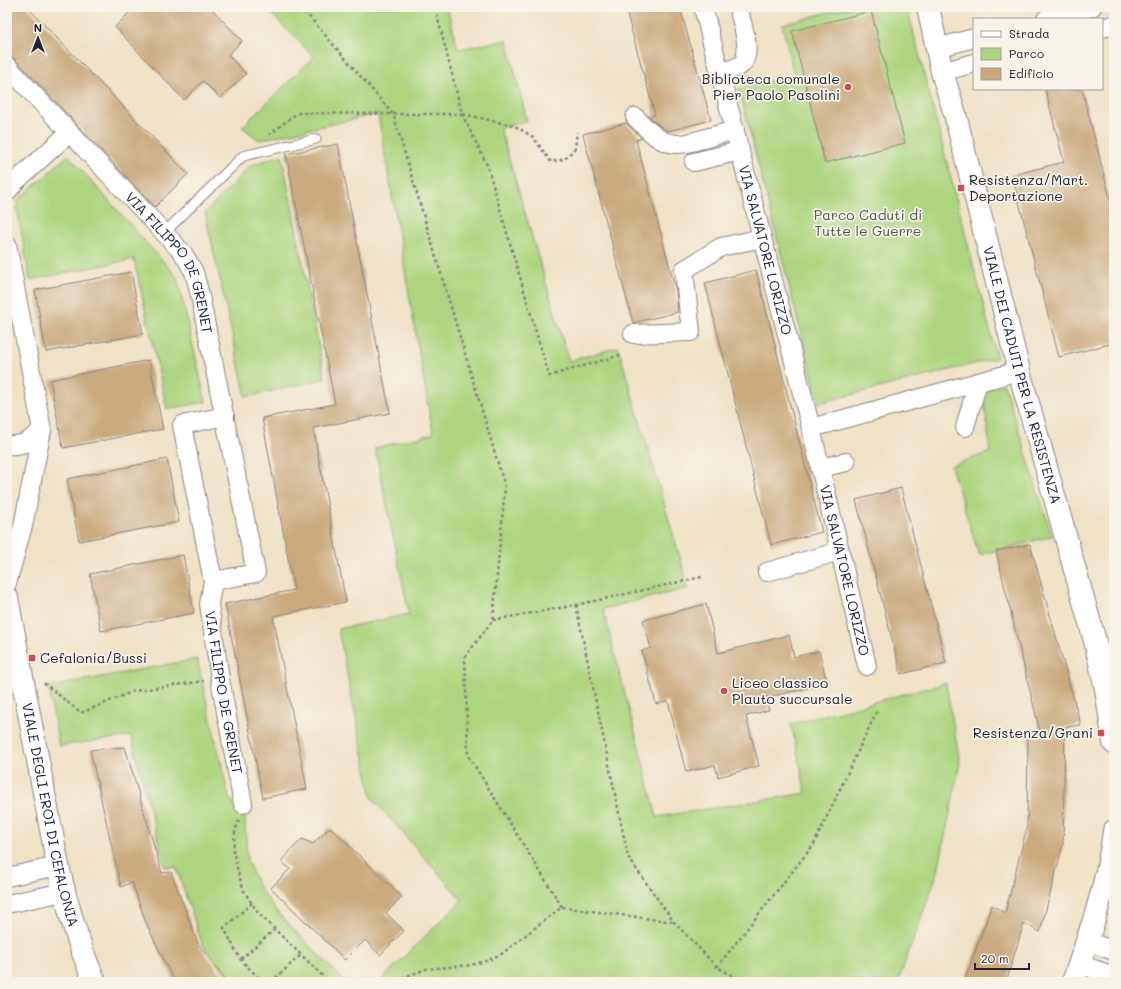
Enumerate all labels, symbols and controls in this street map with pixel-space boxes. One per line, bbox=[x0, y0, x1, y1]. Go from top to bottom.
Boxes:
north arrow bbox=[18, 18, 58, 58]
legend bbox=[973, 18, 1103, 90]
text: N bbox=[34, 20, 42, 35]
text: Strada bbox=[1009, 25, 1050, 41]
text: Parco bbox=[1009, 45, 1044, 61]
text: Edificio bbox=[1009, 65, 1053, 81]
place label: Biblioteca comunale Pier Paolo Pasolini bbox=[702, 69, 840, 104]
marker: Biblioteca comunale Pier Paolo Pasolini bbox=[843, 82, 853, 92]
street label: VIA SALVATORE LORIZZO bbox=[735, 163, 797, 337]
place label: Resistenza/Mart. Deportazione bbox=[969, 170, 1088, 205]
marker: Resistenza/Mart. Deportazione bbox=[956, 183, 966, 193]
street label: VIA FILIPPO DE GRENET bbox=[121, 188, 217, 335]
park label: Parco Caduti di Tutte le Guerre bbox=[814, 205, 922, 240]
street label: VIALE DEI CADUTI PER LA RESISTENZA bbox=[979, 244, 1066, 506]
street label: VIA SALVATORE LORIZZO bbox=[816, 483, 874, 658]
street label: VIA FILIPPO DE GRENET bbox=[201, 610, 247, 776]
place label: Cefalonia/Bussi bbox=[40, 648, 147, 667]
marker: Cefalonia/Bussi bbox=[27, 653, 37, 663]
place label: Liceo classico Plauto succursale bbox=[732, 673, 853, 708]
marker: Liceo classico Plauto succursale bbox=[719, 686, 729, 696]
street label: VIALE DEGLI EROI DI CEFALONIA bbox=[18, 701, 84, 929]
place label: Resistenza/Grani bbox=[973, 723, 1093, 742]
marker: Resistenza/Grani bbox=[1096, 728, 1106, 738]
scale bar bbox=[975, 945, 1029, 971]
text: 20 m bbox=[981, 950, 1009, 966]

